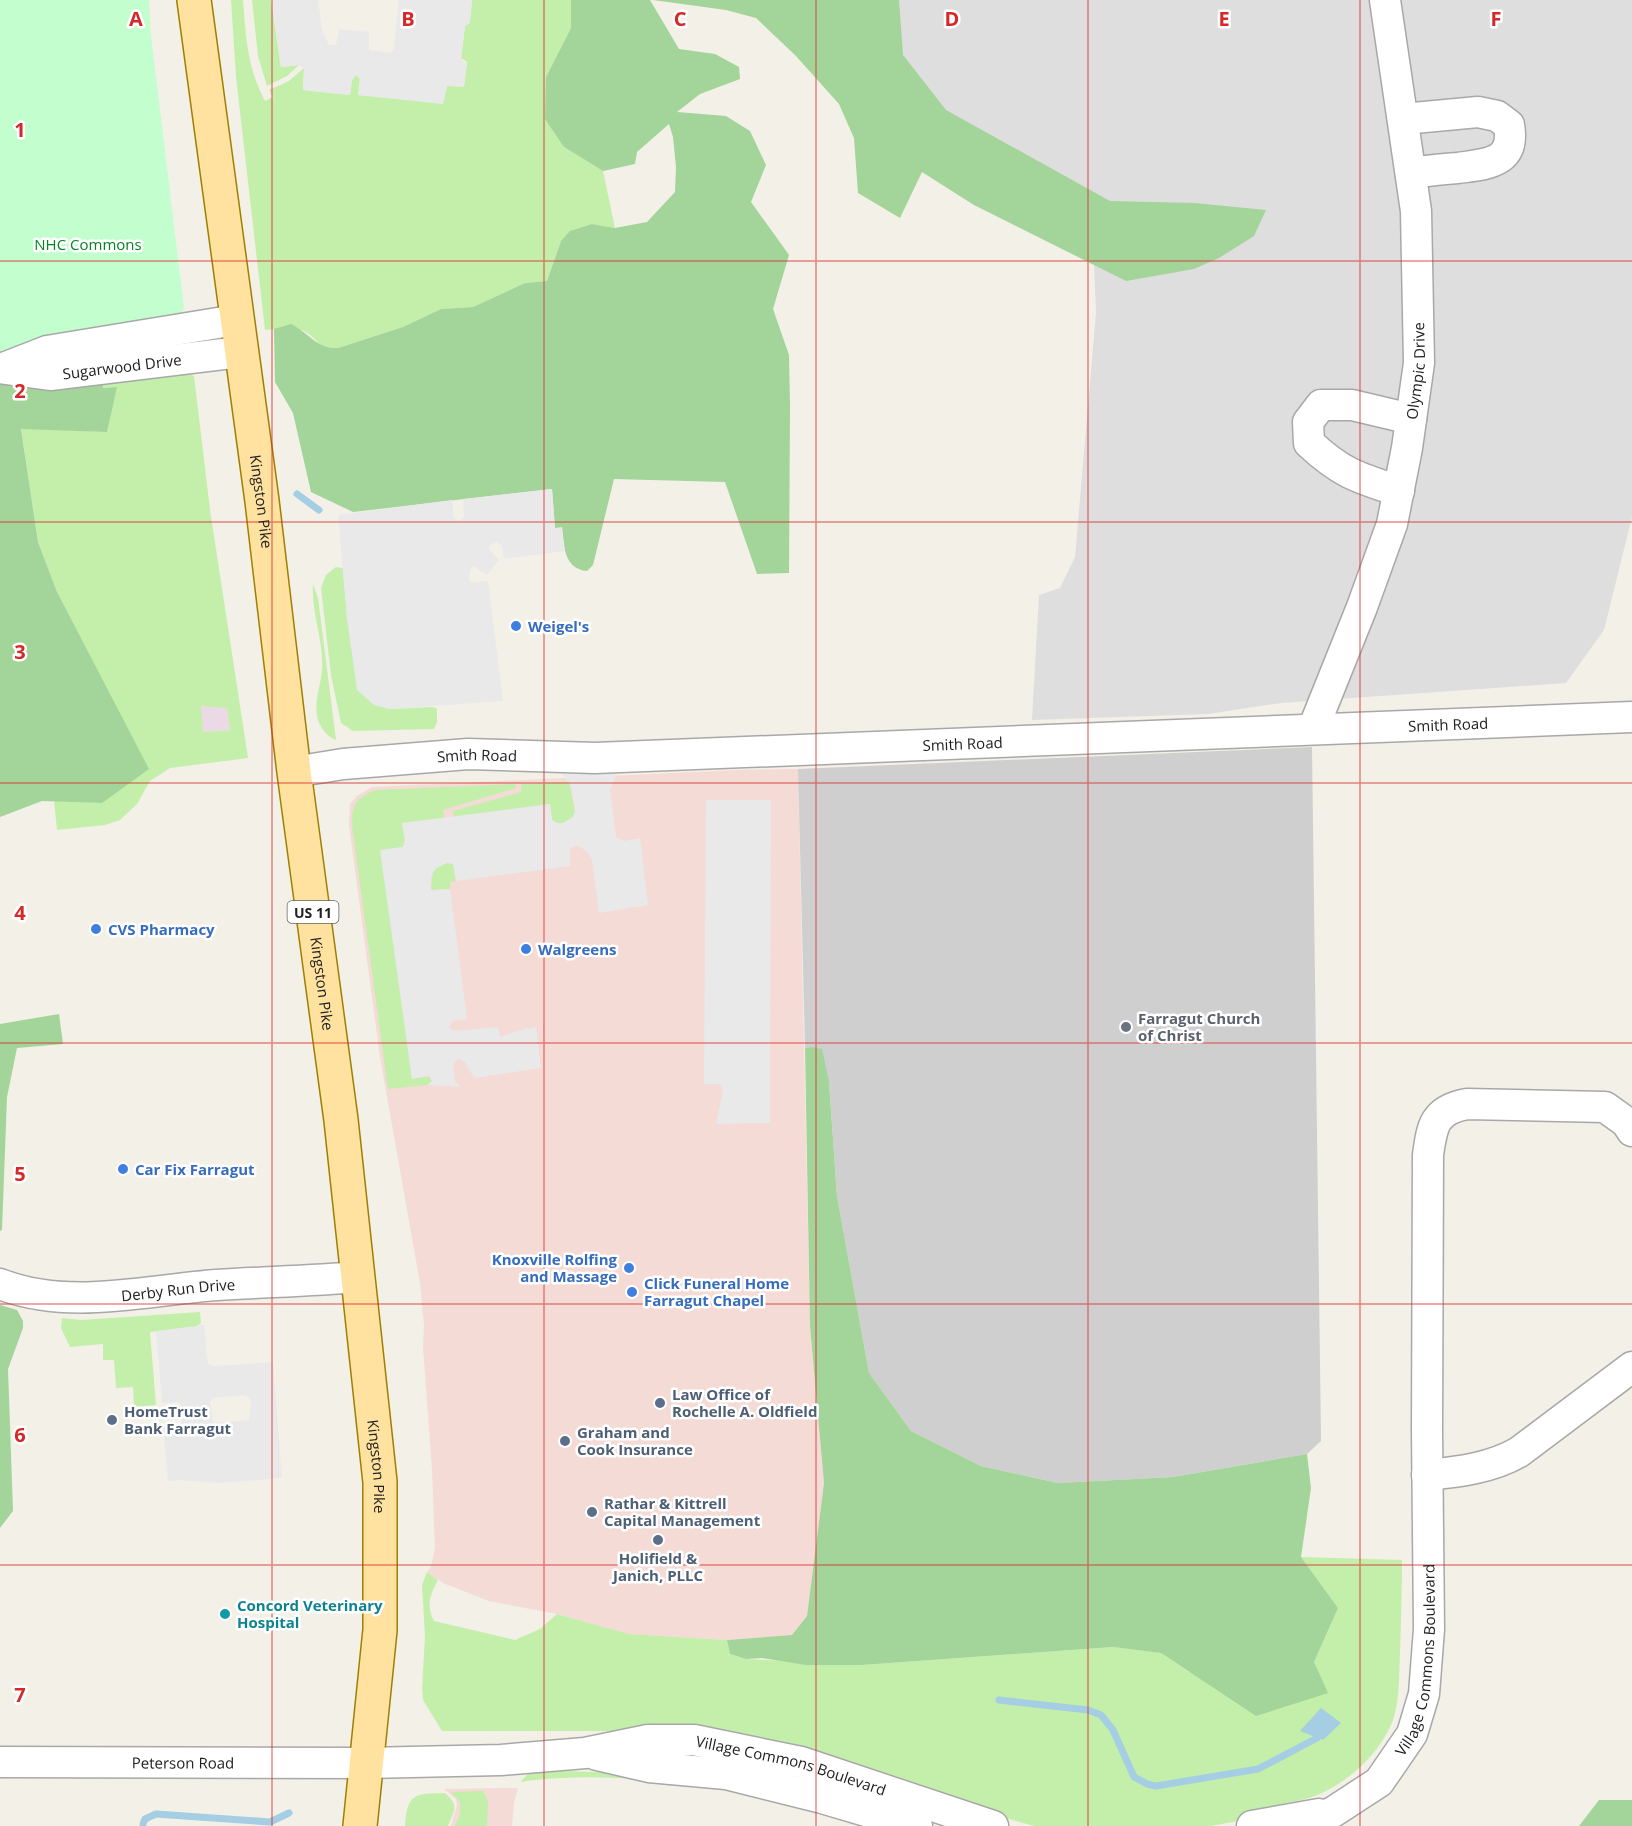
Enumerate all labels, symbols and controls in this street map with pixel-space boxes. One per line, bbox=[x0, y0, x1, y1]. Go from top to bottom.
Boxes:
text: A bbox=[129, 5, 143, 32]
text: B bbox=[401, 5, 415, 32]
text: C bbox=[674, 5, 687, 32]
text: D bbox=[945, 5, 959, 32]
text: E bbox=[1218, 5, 1230, 32]
text: F bbox=[1491, 5, 1501, 32]
text: 1 bbox=[14, 116, 26, 143]
park label: NHC Commons bbox=[34, 234, 142, 254]
street label: Olympic Drive bbox=[1401, 322, 1429, 421]
street label: Sugarwood Drive bbox=[61, 349, 183, 383]
text: 2 bbox=[14, 377, 26, 404]
street label: Kingston Pike bbox=[246, 453, 277, 549]
place label: Weigel's bbox=[528, 616, 589, 636]
marker: Weigel's bbox=[509, 619, 523, 633]
text: 3 bbox=[14, 638, 26, 665]
street label: Smith Road bbox=[1408, 713, 1489, 736]
street label: Smith Road bbox=[922, 732, 1003, 755]
street label: Smith Road bbox=[436, 744, 517, 766]
text: 4 bbox=[14, 899, 26, 926]
road number: US 11 bbox=[288, 901, 338, 923]
place label: CVS Pharmacy bbox=[108, 919, 215, 939]
marker: CVS Pharmacy bbox=[89, 922, 103, 936]
street label: Kingston Pike bbox=[306, 936, 339, 1032]
place label: Walgreens bbox=[538, 939, 616, 959]
marker: Walgreens bbox=[519, 942, 533, 956]
place label: Farragut Church of Christ bbox=[1138, 1008, 1260, 1045]
marker: Farragut Church of Christ bbox=[1119, 1020, 1133, 1034]
place label: Car Fix Farragut bbox=[135, 1159, 255, 1179]
text: 5 bbox=[14, 1160, 26, 1187]
marker: Car Fix Farragut bbox=[116, 1162, 130, 1176]
place label: Knoxville Rolfing and Massage bbox=[492, 1249, 618, 1286]
marker: Knoxville Rolfing and Massage bbox=[622, 1261, 636, 1275]
place label: Click Funeral Home Farragut Chapel bbox=[644, 1273, 789, 1310]
street label: Derby Run Drive bbox=[120, 1274, 236, 1305]
marker: Click Funeral Home Farragut Chapel bbox=[625, 1285, 639, 1299]
place label: Law Office of Rochelle A. Oldfield bbox=[672, 1384, 817, 1421]
marker: Law Office of Rochelle A. Oldfield bbox=[653, 1396, 667, 1410]
place label: HomeTrust Bank Farragut bbox=[124, 1401, 232, 1438]
marker: HomeTrust Bank Farragut bbox=[105, 1413, 119, 1427]
street label: Kingston Pike bbox=[363, 1418, 390, 1513]
text: 6 bbox=[14, 1421, 26, 1448]
place label: Graham and Cook Insurance bbox=[577, 1422, 693, 1459]
marker: Graham and Cook Insurance bbox=[558, 1434, 572, 1448]
place label: Rathar & Kittrell Capital Management bbox=[604, 1493, 761, 1530]
marker: Rathar & Kittrell Capital Management bbox=[585, 1505, 599, 1519]
marker: Holifield & Janich, PLLC bbox=[651, 1533, 665, 1547]
place label: Holifield & Janich, PLLC bbox=[611, 1548, 704, 1585]
street label: Village Commons Boulevard bbox=[1390, 1564, 1439, 1759]
place label: Concord Veterinary Hospital bbox=[237, 1595, 383, 1632]
marker: Concord Veterinary Hospital bbox=[218, 1607, 232, 1621]
text: 7 bbox=[14, 1681, 26, 1708]
street label: Village Commons Boulevard bbox=[694, 1731, 889, 1800]
street label: Peterson Road bbox=[132, 1752, 234, 1773]

